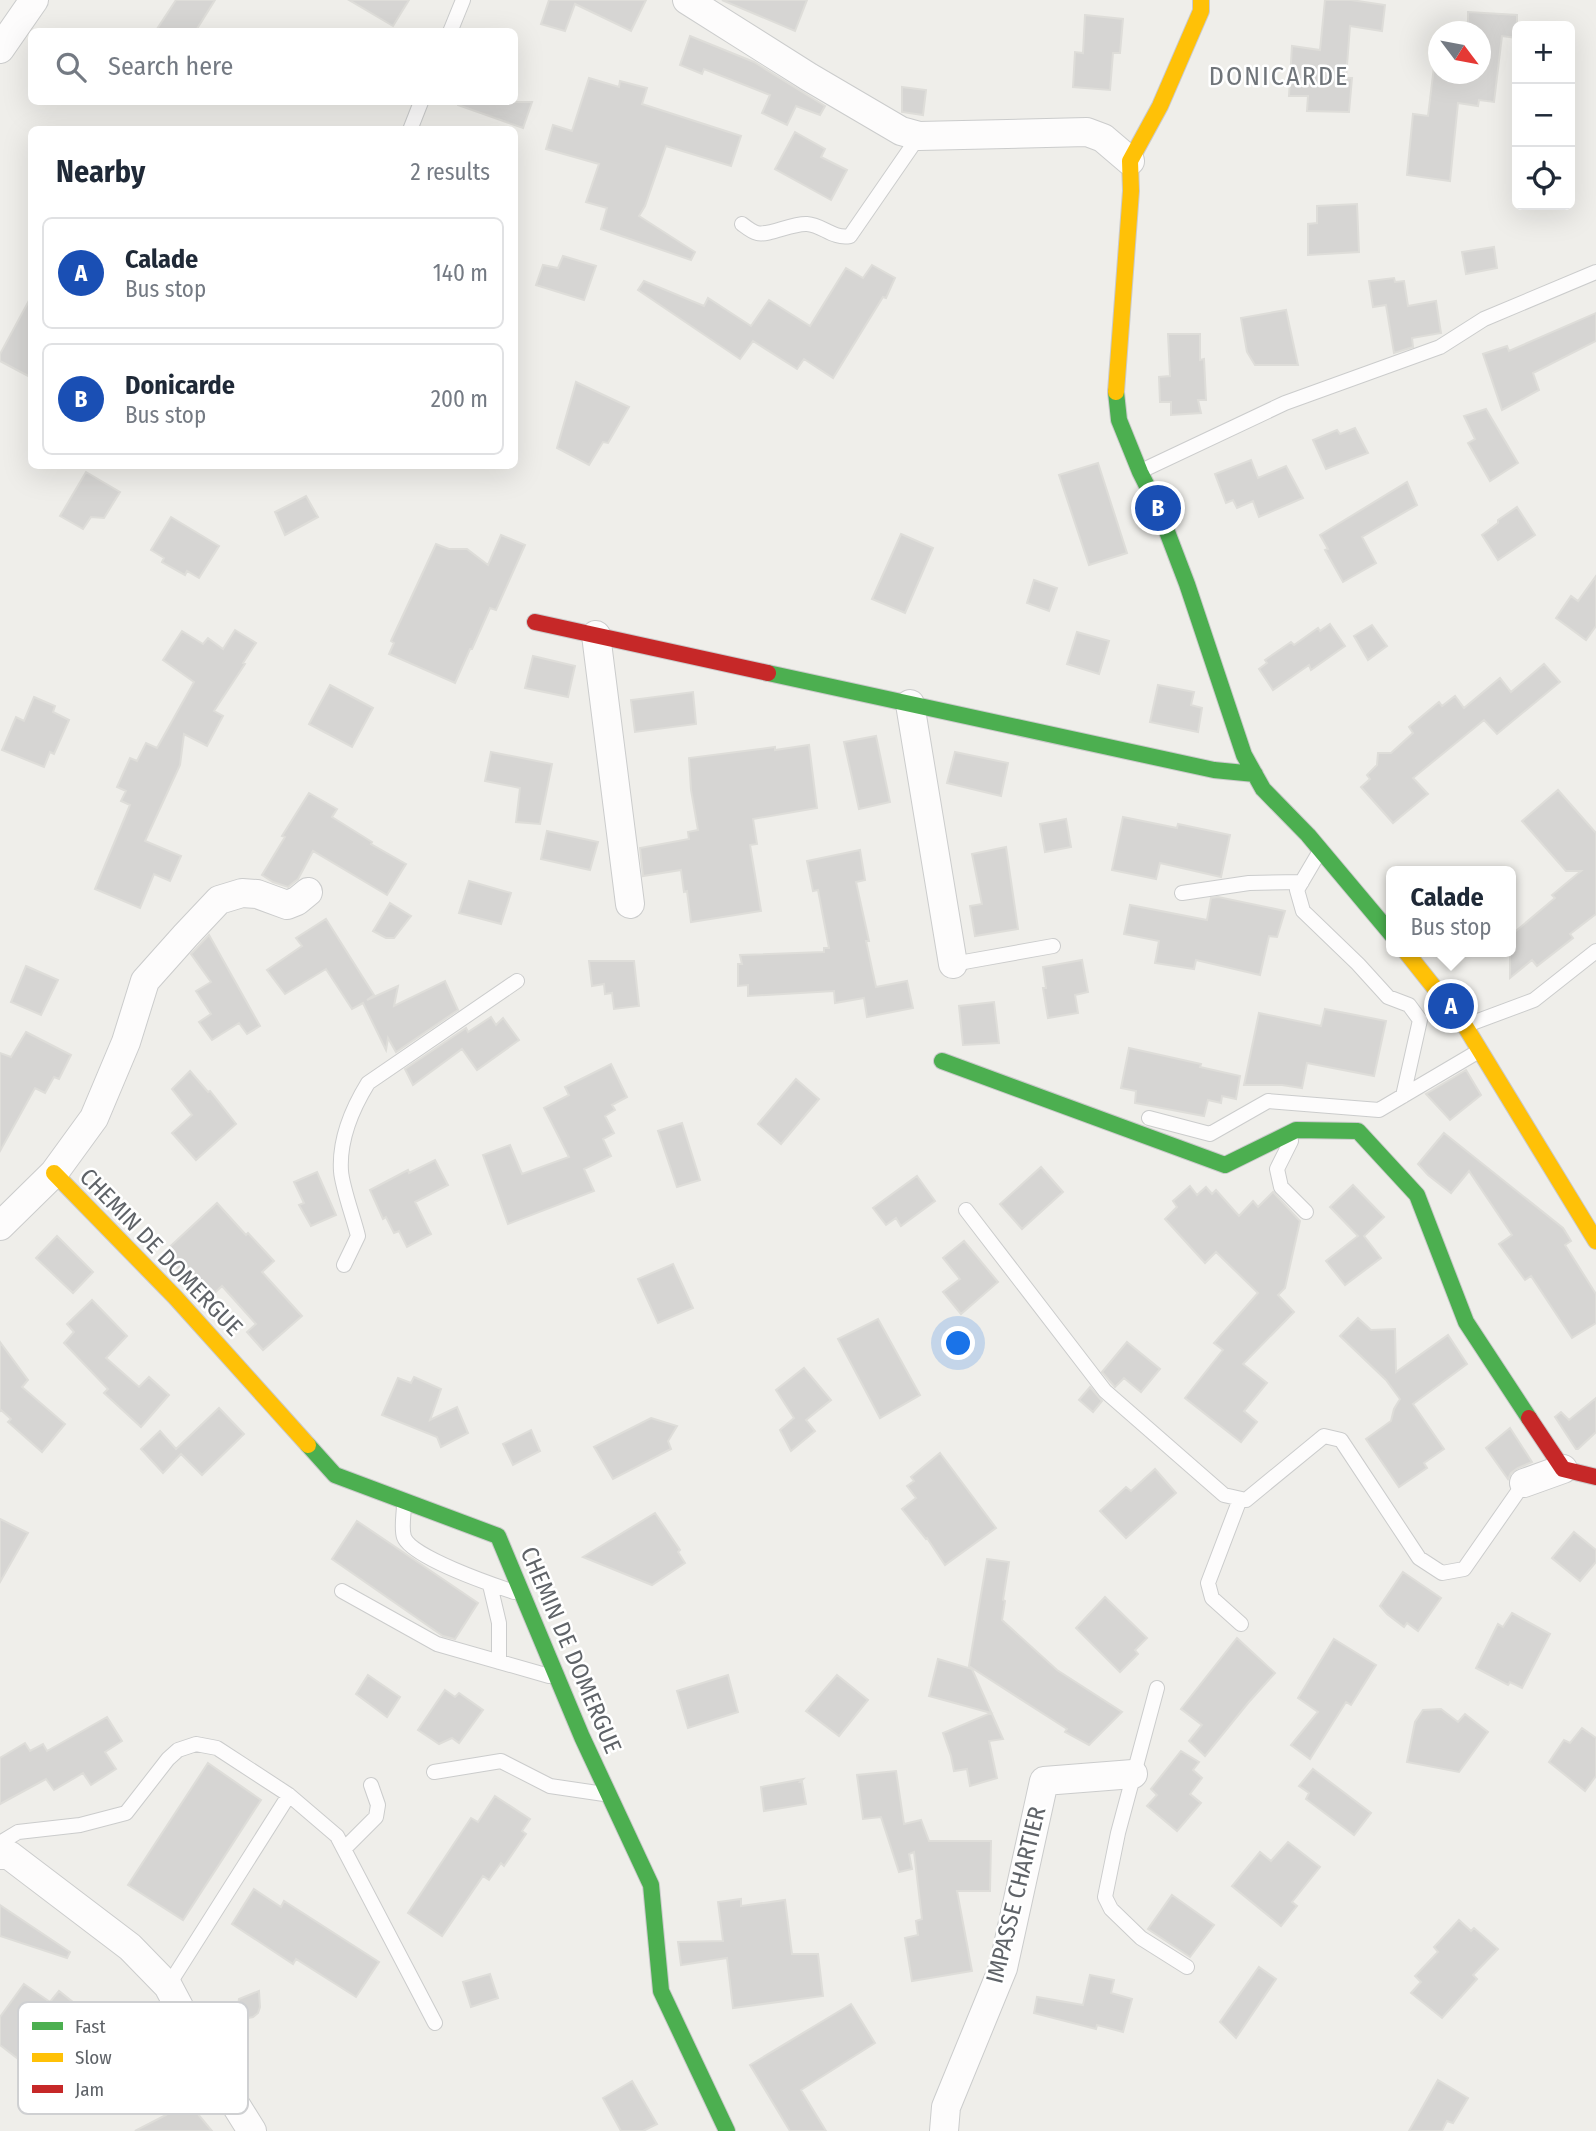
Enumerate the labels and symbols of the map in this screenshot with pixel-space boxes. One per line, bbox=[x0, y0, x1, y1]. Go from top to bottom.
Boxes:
north arrow bbox=[1428, 21, 1491, 84]
district label: DONICARDE bbox=[1209, 61, 1349, 92]
pin: B bbox=[1135, 482, 1181, 534]
pin: A bbox=[1428, 980, 1474, 1032]
street label: CHEMIN DE DOMERGUE bbox=[74, 1163, 248, 1341]
your location bbox=[941, 1326, 975, 1360]
street label: CHEMIN DE DOMERGUE bbox=[515, 1543, 627, 1757]
street label: IMPASSE CHARTIER bbox=[980, 1804, 1052, 1986]
legend bbox=[18, 2002, 248, 2114]
text: Fast bbox=[75, 2015, 106, 2038]
text: Slow bbox=[75, 2046, 112, 2069]
text: Jam bbox=[75, 2078, 104, 2101]

